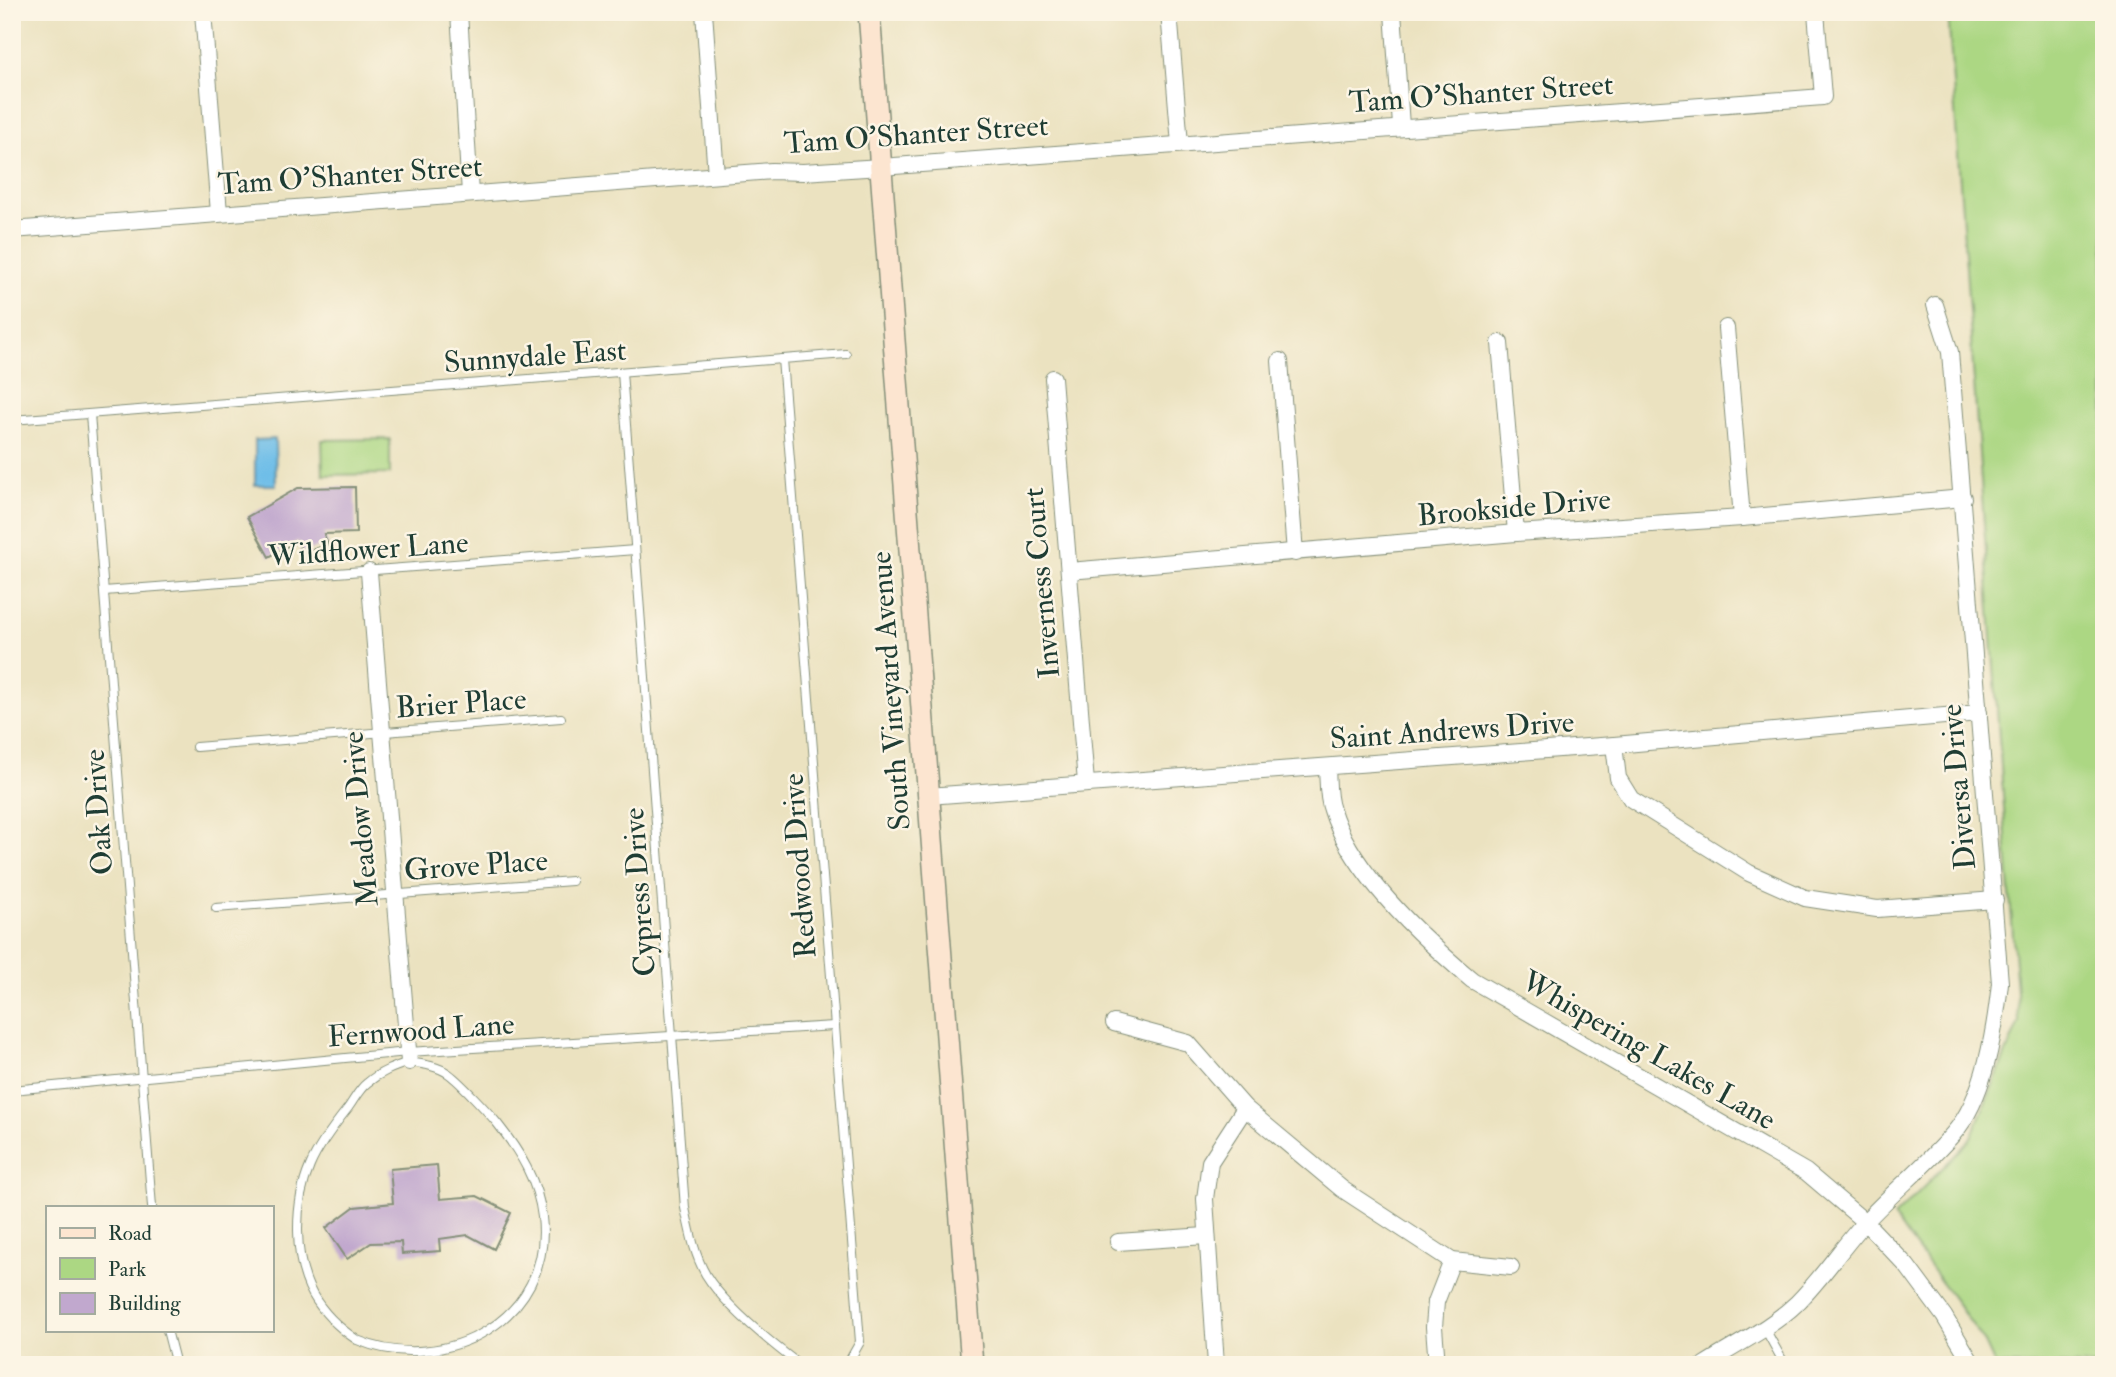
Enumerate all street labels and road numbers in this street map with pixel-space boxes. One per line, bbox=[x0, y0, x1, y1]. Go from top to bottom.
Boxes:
street label: Tam O'Shanter Street bbox=[1348, 66, 1615, 121]
street label: Tam O'Shanter Street bbox=[783, 107, 1050, 162]
street label: Tam O'Shanter Street bbox=[217, 148, 484, 203]
street label: Sunnydale East bbox=[442, 332, 628, 381]
street label: Brookside Drive bbox=[1416, 481, 1612, 534]
street label: Inverness Court bbox=[1015, 486, 1068, 680]
street label: Wildflower Lane bbox=[265, 524, 470, 575]
street label: South Vineyard Avenue bbox=[862, 550, 919, 832]
street label: Brier Place bbox=[395, 680, 528, 727]
street label: Diversa Drive bbox=[1933, 703, 1984, 871]
street label: Saint Andrews Drive bbox=[1329, 704, 1575, 757]
street label: Meadow Drive bbox=[334, 730, 387, 908]
street label: Oak Drive bbox=[76, 748, 121, 876]
street label: Redwood Drive bbox=[775, 772, 824, 960]
street label: Cypress Drive bbox=[615, 806, 664, 978]
street label: Grove Place bbox=[403, 842, 549, 889]
street label: Whispering Lakes Lane bbox=[1514, 962, 1782, 1138]
street label: Fernwood Lane bbox=[326, 1006, 516, 1055]

